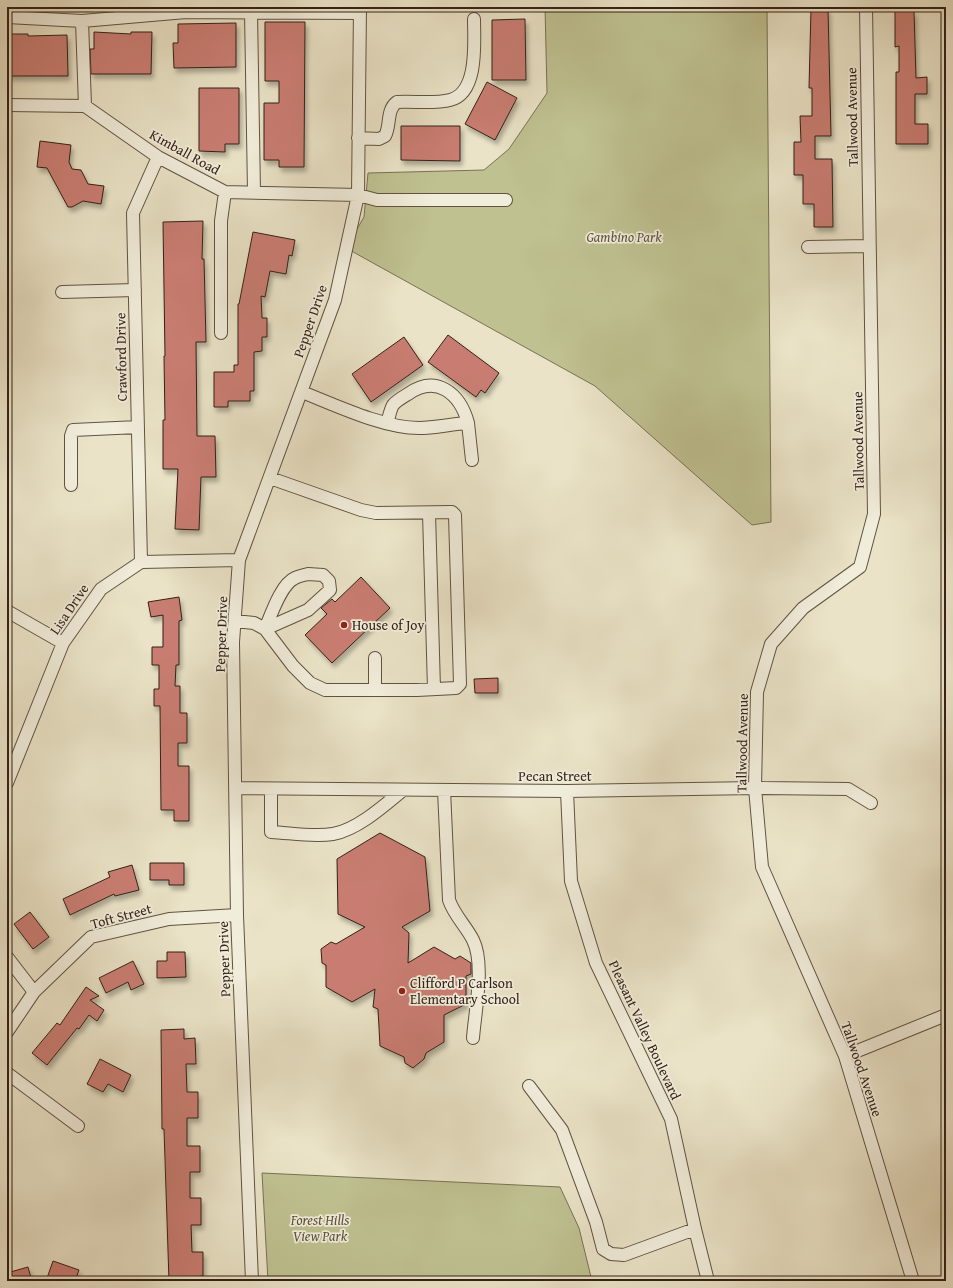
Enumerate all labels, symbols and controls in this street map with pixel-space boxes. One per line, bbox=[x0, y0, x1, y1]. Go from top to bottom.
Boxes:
street label: Tallwood Avenue bbox=[841, 67, 863, 167]
street label: Kimball Road bbox=[146, 124, 224, 180]
park label: Gambino Park bbox=[586, 227, 662, 247]
street label: Pepper Drive bbox=[288, 281, 332, 360]
street label: Crawford Drive bbox=[110, 312, 132, 402]
street label: Tallwood Avenue bbox=[847, 391, 869, 491]
street label: Lisa Drive bbox=[45, 579, 94, 638]
street label: Pepper Drive bbox=[210, 595, 232, 672]
place label: House of Joy bbox=[352, 615, 424, 635]
marker: House of Joy bbox=[339, 620, 349, 630]
street label: Tallwood Avenue bbox=[731, 693, 753, 793]
street label: Pecan Street bbox=[518, 766, 592, 786]
street label: Toft Street bbox=[88, 898, 154, 934]
street label: Pepper Drive bbox=[213, 920, 235, 997]
street label: Pleasant Valley Boulevard bbox=[604, 957, 686, 1103]
place label: Clifford P Carlson Elementary School bbox=[410, 973, 520, 1009]
marker: Clifford P Carlson Elementary School bbox=[397, 986, 407, 996]
street label: Tallwood Avenue bbox=[836, 1019, 888, 1120]
park label: Forest Hills View Park bbox=[290, 1210, 349, 1246]

